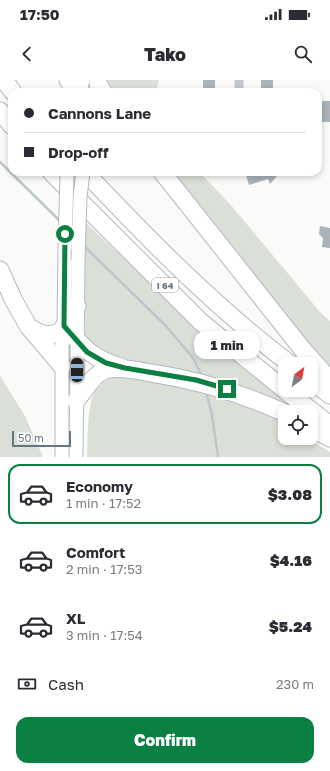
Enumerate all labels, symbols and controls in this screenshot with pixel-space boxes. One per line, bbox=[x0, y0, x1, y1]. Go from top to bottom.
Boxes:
text: 17:50 bbox=[20, 5, 60, 23]
icon: back bbox=[16, 43, 38, 65]
text: Tako bbox=[144, 43, 186, 65]
icon: search bbox=[292, 43, 314, 65]
text: Cannons Lane bbox=[48, 104, 151, 122]
text: Drop-off bbox=[48, 143, 108, 161]
route start bbox=[56, 225, 74, 243]
road number: I 64 bbox=[152, 278, 178, 292]
callout: 1 min bbox=[194, 331, 260, 359]
text: 1 min bbox=[210, 337, 244, 353]
north arrow bbox=[278, 357, 318, 397]
map controls bbox=[278, 357, 318, 445]
car bbox=[71, 358, 83, 382]
route end bbox=[218, 380, 236, 398]
button: locate bbox=[278, 405, 318, 445]
scale bar bbox=[12, 429, 71, 448]
text: 50 m bbox=[18, 431, 44, 444]
icon: car bbox=[18, 476, 54, 512]
text: Economy bbox=[66, 477, 133, 495]
text: $3.08 bbox=[268, 485, 312, 503]
text: 1 min · 17:52 bbox=[66, 495, 141, 511]
icon: car bbox=[18, 542, 54, 578]
text: Comfort bbox=[66, 543, 125, 561]
text: $4.16 bbox=[270, 551, 312, 569]
text: 2 min · 17:53 bbox=[66, 561, 142, 577]
icon: car bbox=[18, 608, 54, 644]
text: XL bbox=[66, 609, 85, 627]
text: $5.24 bbox=[269, 617, 312, 635]
text: 3 min · 17:54 bbox=[66, 627, 143, 643]
icon: cash bbox=[16, 673, 38, 695]
text: Cash bbox=[48, 675, 84, 693]
text: 230 m bbox=[276, 676, 314, 692]
button: Confirm bbox=[16, 717, 314, 763]

